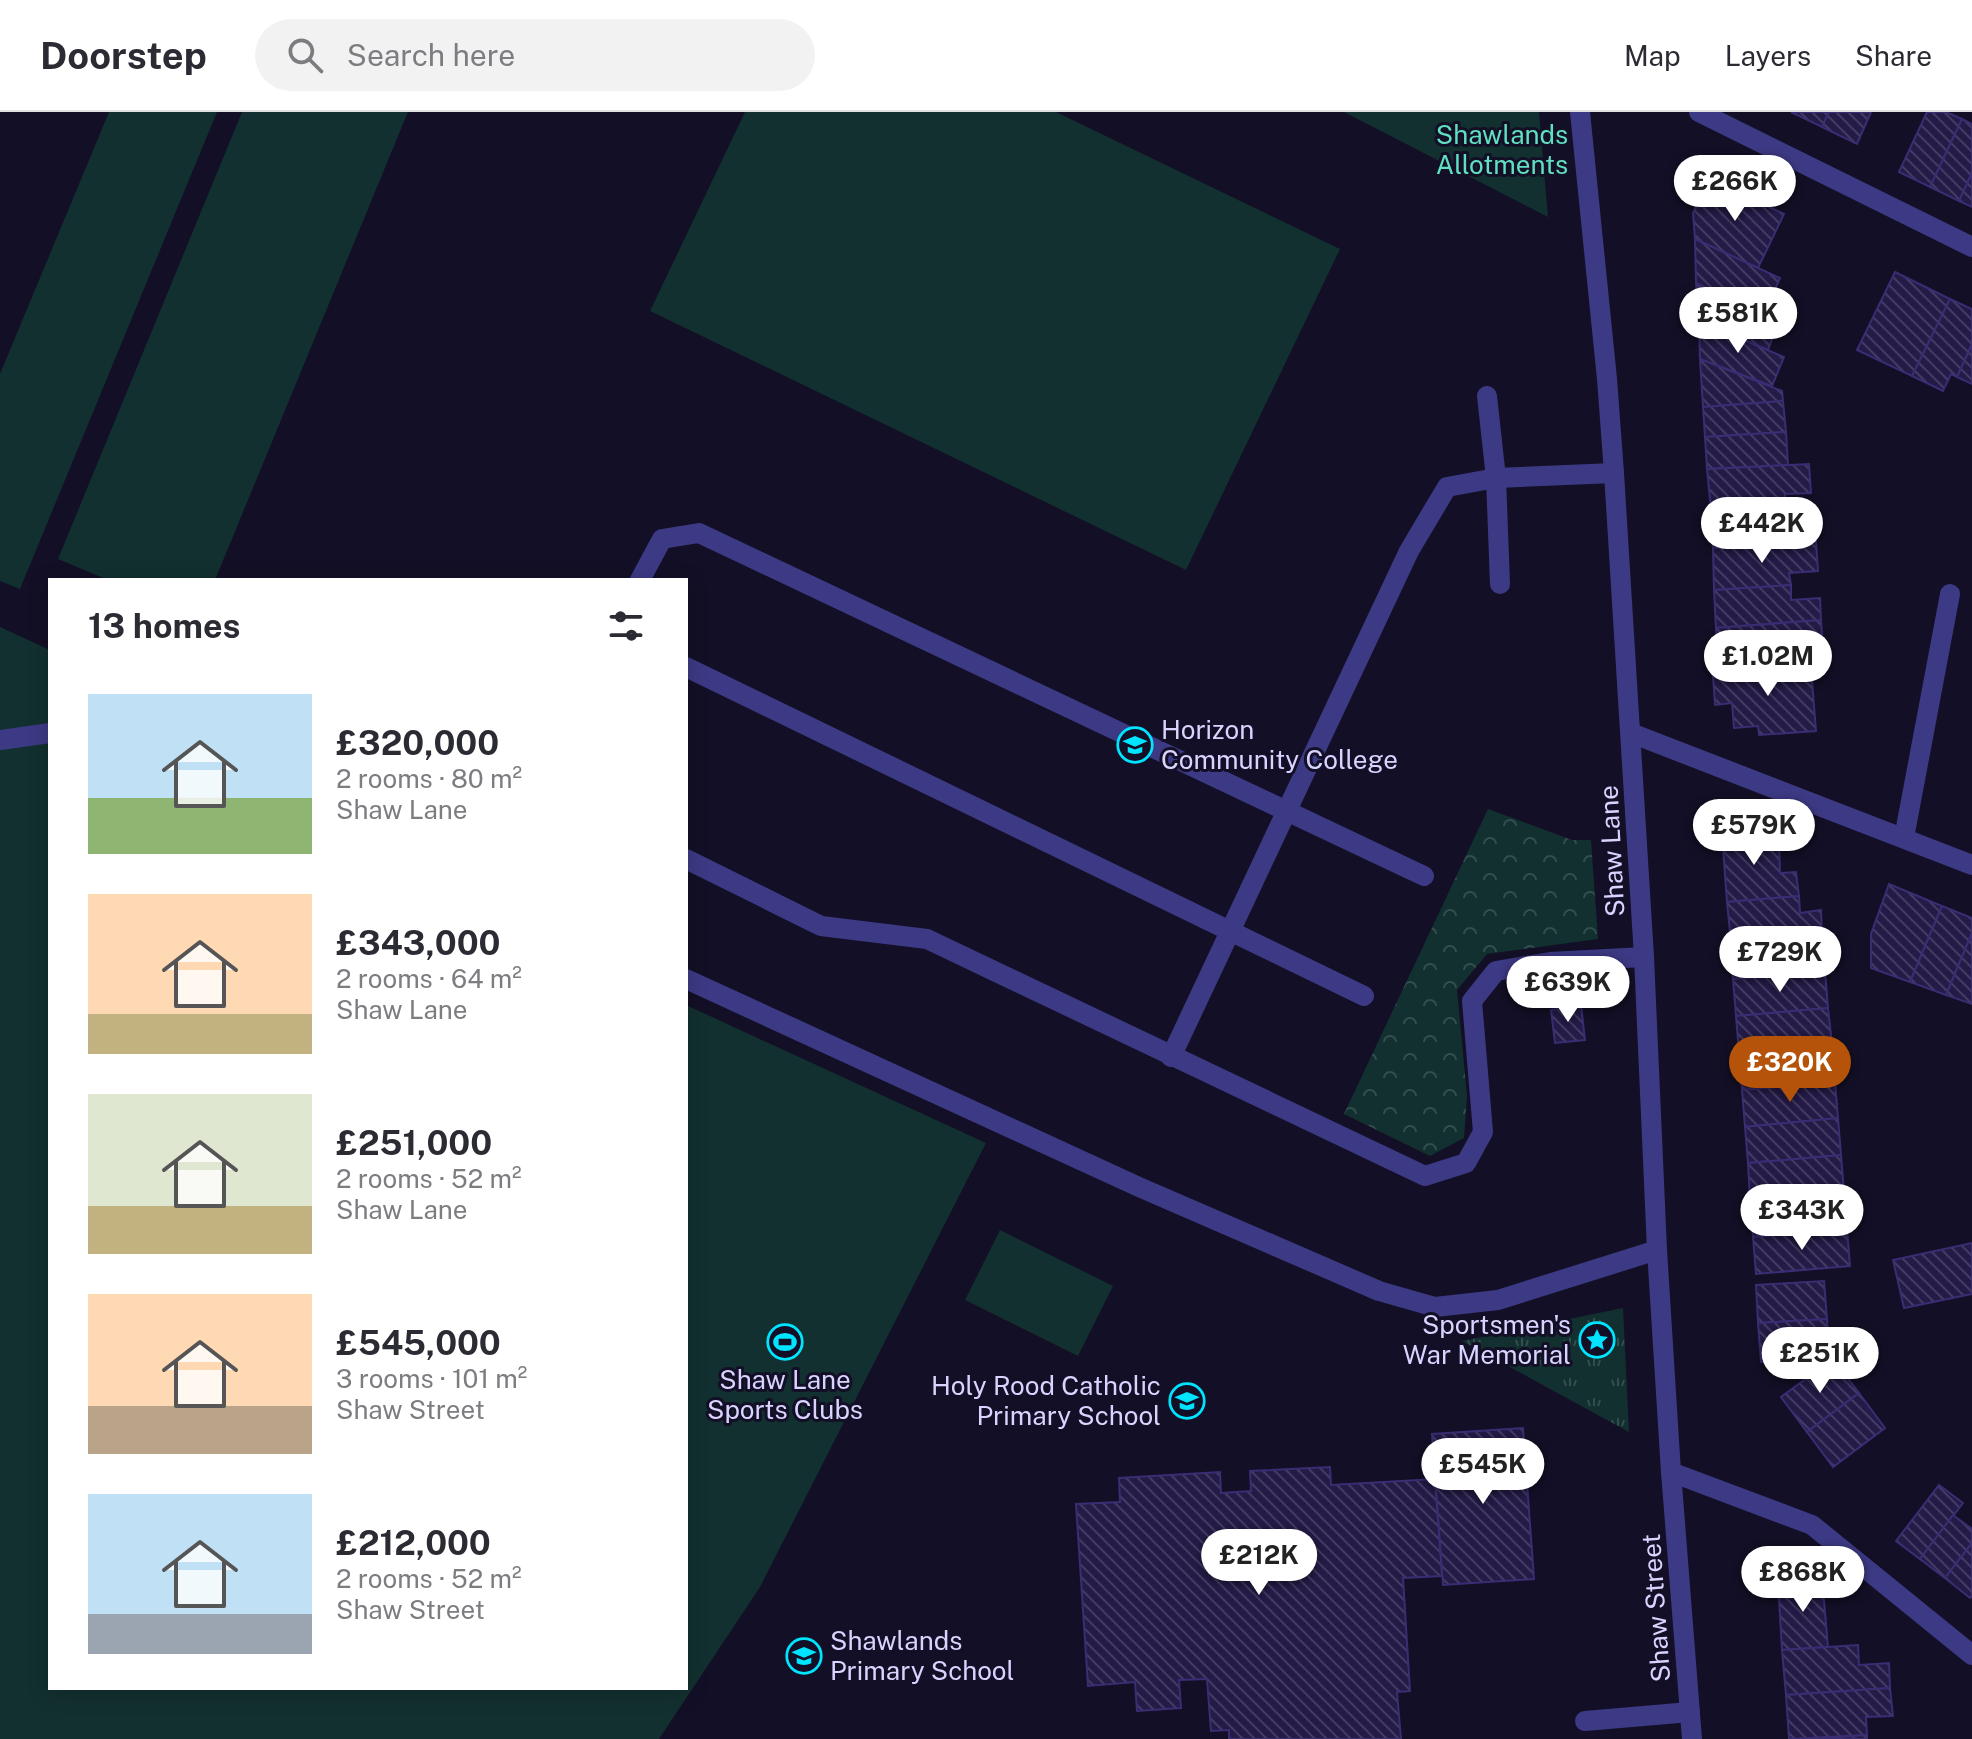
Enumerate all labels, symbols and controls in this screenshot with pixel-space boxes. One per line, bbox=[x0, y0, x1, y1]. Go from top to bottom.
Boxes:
search box bbox=[255, 19, 815, 91]
text: Doorstep bbox=[40, 33, 207, 78]
icon: search bbox=[283, 33, 327, 77]
text: Search here bbox=[347, 37, 515, 73]
text: Map bbox=[1624, 39, 1681, 72]
text: Layers bbox=[1725, 39, 1811, 72]
text: Share bbox=[1855, 39, 1932, 72]
park label: Shawlands Allotments bbox=[1436, 119, 1568, 180]
pin: £266K bbox=[1679, 155, 1791, 223]
text: £266K bbox=[1692, 165, 1778, 196]
pin: £581K bbox=[1682, 287, 1794, 355]
text: £581K bbox=[1697, 297, 1779, 328]
pin: £442K bbox=[1706, 497, 1818, 565]
text: £442K bbox=[1719, 507, 1805, 538]
icon: filters bbox=[604, 604, 648, 648]
text: 13 homes bbox=[88, 606, 240, 646]
pin: £1.02M bbox=[1703, 630, 1833, 698]
text: £1.02M bbox=[1722, 640, 1814, 671]
place label: Horizon Community College bbox=[1161, 714, 1398, 775]
text: £320,000 bbox=[336, 723, 499, 763]
icon: home bbox=[152, 726, 248, 822]
school or university icon: Horizon Community College bbox=[1116, 726, 1154, 764]
text: 2 rooms · 80 m² bbox=[336, 763, 522, 794]
street label: Shaw Lane bbox=[1593, 785, 1630, 918]
text: Shaw Lane bbox=[336, 794, 468, 825]
pin: £579K bbox=[1698, 799, 1810, 867]
text: £579K bbox=[1711, 809, 1797, 840]
text: £343,000 bbox=[336, 923, 500, 963]
icon: home bbox=[152, 926, 248, 1022]
pin: £729K bbox=[1724, 926, 1836, 994]
text: £729K bbox=[1737, 936, 1823, 967]
pin: £639K bbox=[1512, 956, 1624, 1024]
text: 2 rooms · 64 m² bbox=[336, 963, 522, 994]
text: £639K bbox=[1525, 966, 1611, 997]
text: Shaw Lane bbox=[336, 994, 468, 1025]
pin: £320K bbox=[1734, 1036, 1846, 1104]
text: £320K bbox=[1747, 1046, 1833, 1077]
text: £251,000 bbox=[336, 1123, 492, 1163]
icon: home bbox=[152, 1126, 248, 1222]
text: 2 rooms · 52 m² bbox=[336, 1163, 522, 1194]
pin: £343K bbox=[1746, 1184, 1858, 1252]
text: Shaw Lane bbox=[336, 1194, 468, 1225]
text: £343K bbox=[1758, 1194, 1846, 1225]
place label: Sportsmen's War Memorial bbox=[1403, 1309, 1571, 1370]
place icon: Sportsmen's War Memorial bbox=[1578, 1321, 1616, 1359]
text: £545,000 bbox=[336, 1323, 501, 1363]
sports icon: Shaw Lane Sports Clubs bbox=[766, 1323, 804, 1361]
icon: home bbox=[152, 1326, 248, 1422]
pin: £251K bbox=[1764, 1327, 1876, 1395]
text: £251K bbox=[1780, 1337, 1860, 1368]
text: 3 rooms · 101 m² bbox=[336, 1363, 527, 1394]
place label: Shaw Lane Sports Clubs bbox=[707, 1364, 863, 1425]
place label: Holy Rood Catholic Primary School bbox=[931, 1370, 1161, 1431]
school or university icon: Holy Rood Catholic Primary School bbox=[1168, 1382, 1206, 1420]
text: Shaw Street bbox=[336, 1394, 485, 1425]
pin: £545K bbox=[1427, 1438, 1539, 1506]
text: £545K bbox=[1439, 1448, 1527, 1479]
text: £212,000 bbox=[336, 1523, 491, 1563]
icon: home bbox=[152, 1526, 248, 1622]
pin: £212K bbox=[1203, 1529, 1315, 1597]
street label: Shaw Street bbox=[1635, 1533, 1676, 1683]
text: £212K bbox=[1219, 1539, 1299, 1570]
pin: £868K bbox=[1747, 1546, 1859, 1614]
text: £868K bbox=[1759, 1556, 1847, 1587]
text: 2 rooms · 52 m² bbox=[336, 1563, 522, 1594]
text: Shaw Street bbox=[336, 1594, 485, 1625]
place label: Shawlands Primary School bbox=[830, 1625, 1014, 1686]
school or university icon: Shawlands Primary School bbox=[785, 1637, 823, 1675]

